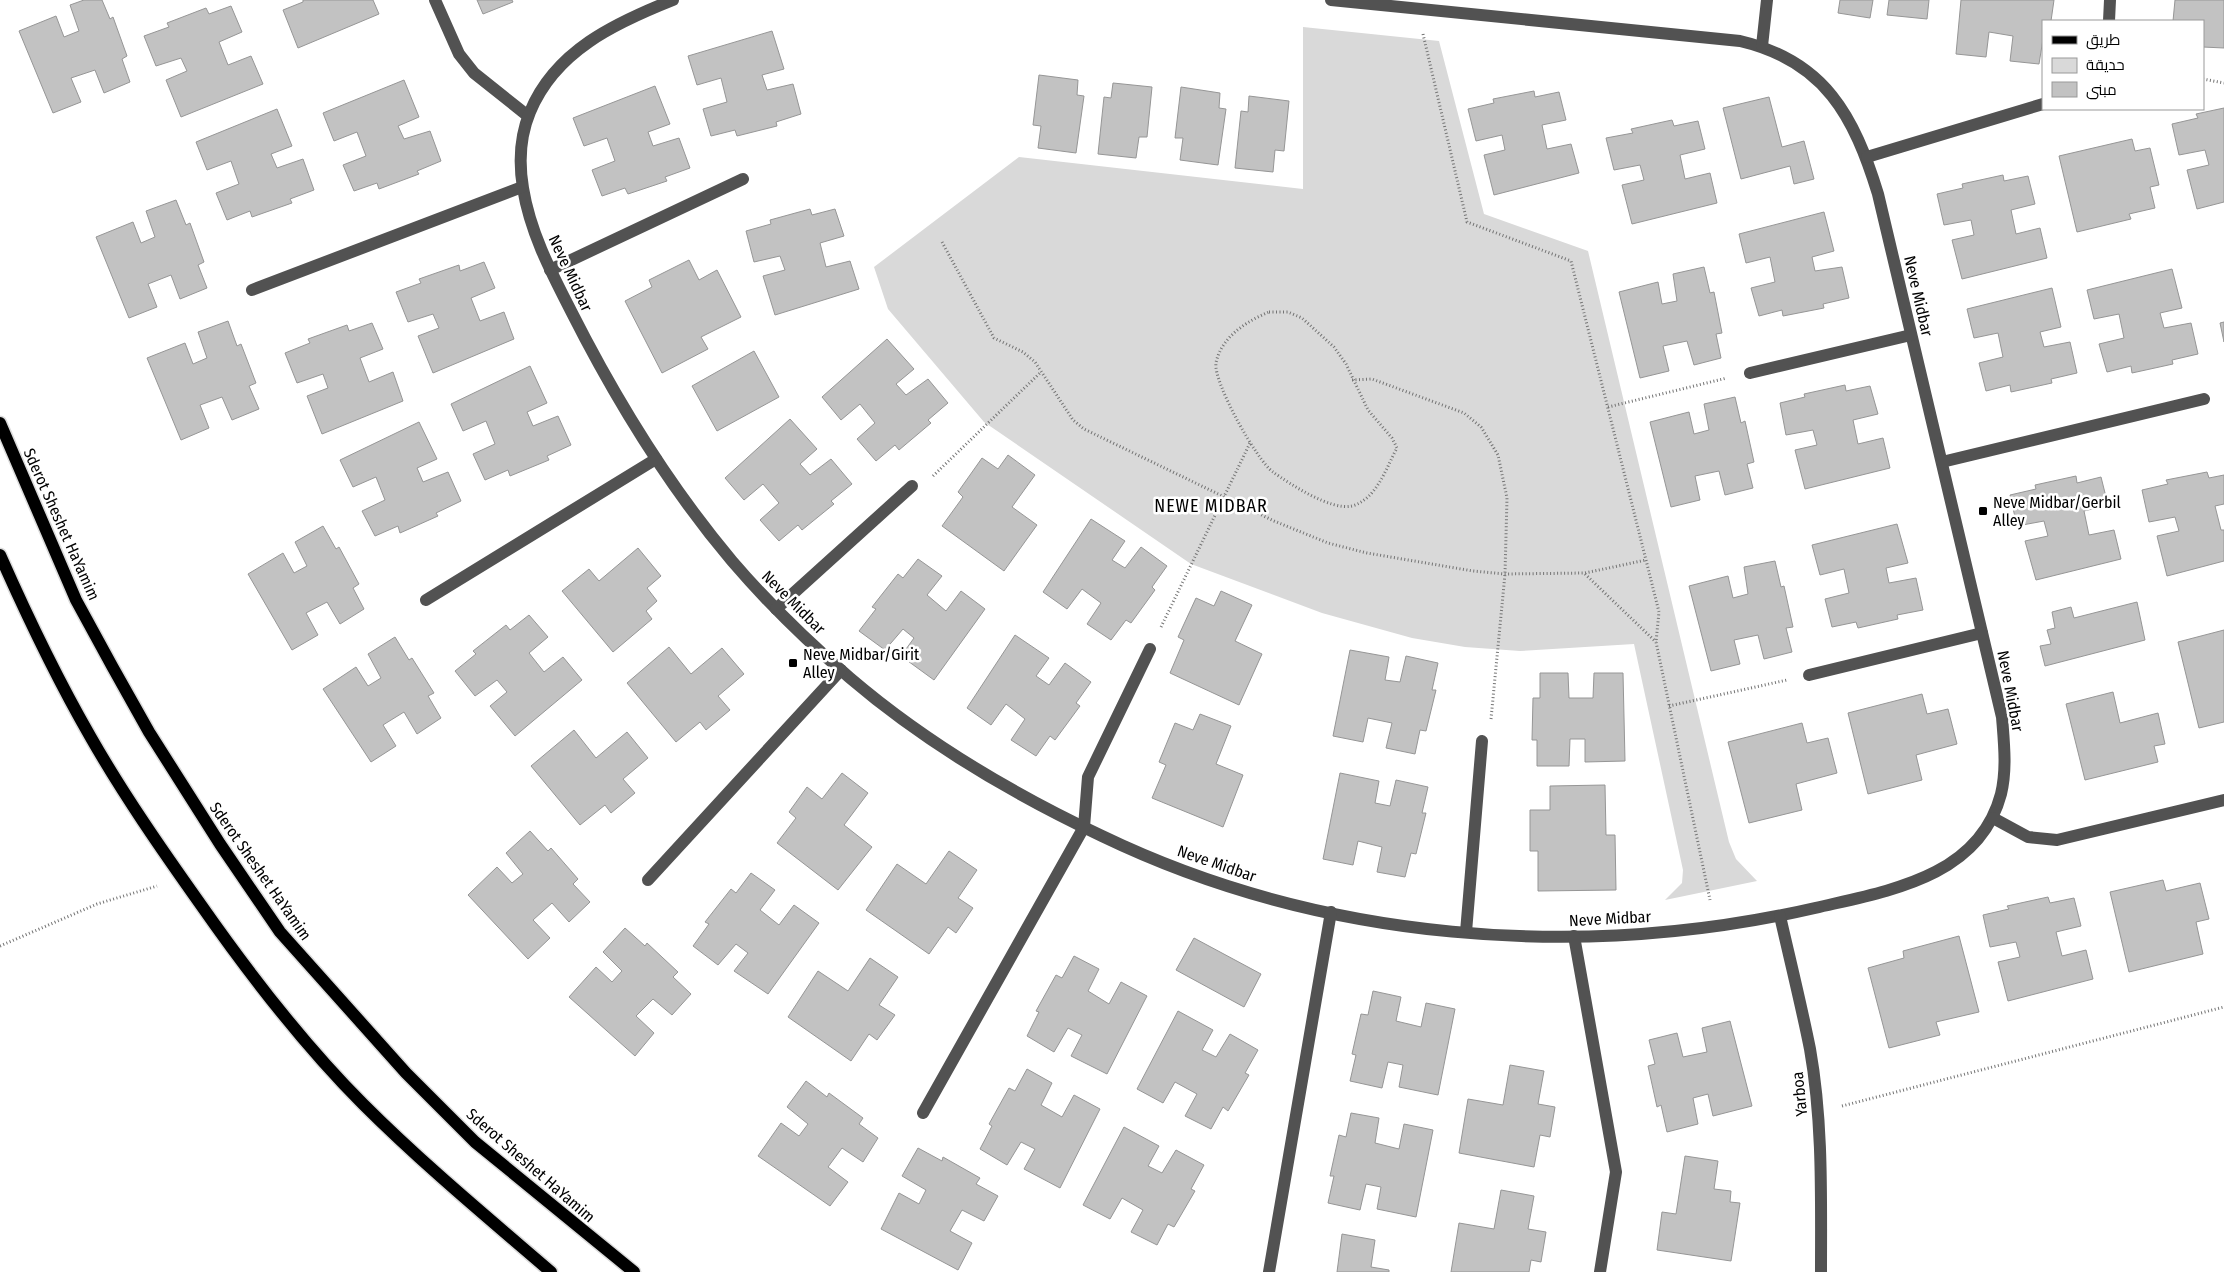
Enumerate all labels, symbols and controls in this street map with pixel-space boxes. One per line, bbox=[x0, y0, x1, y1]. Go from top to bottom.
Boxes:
legend bbox=[2042, 20, 2204, 110]
text: طريق bbox=[2086, 31, 2120, 50]
text: حديقة bbox=[2086, 56, 2125, 74]
text: مبنى bbox=[2086, 81, 2117, 100]
street label: Neve Midbar bbox=[545, 232, 597, 315]
street label: Neve Midbar bbox=[1900, 254, 1937, 339]
street label: Sderot Sheshet HaYamim bbox=[19, 445, 104, 603]
place label: Neve Midbar/Gerbil Alley bbox=[1993, 493, 2121, 530]
district label: NEWE MIDBAR bbox=[1154, 495, 1268, 517]
marker: Neve Midbar/Gerbil Alley bbox=[1977, 505, 1989, 517]
street label: Neve Midbar bbox=[758, 567, 830, 638]
place label: Neve Midbar/Girit Alley bbox=[803, 645, 920, 682]
street label: Neve Midbar bbox=[1993, 649, 2028, 734]
marker: Neve Midbar/Girit Alley bbox=[787, 657, 799, 669]
street label: Sderot Sheshet HaYamim bbox=[206, 799, 315, 944]
street label: Neve Midbar bbox=[1175, 841, 1259, 886]
street label: Neve Midbar bbox=[1569, 907, 1652, 930]
street label: Yarboa bbox=[1788, 1071, 1811, 1117]
street label: Sderot Sheshet HaYamim bbox=[463, 1104, 599, 1226]

